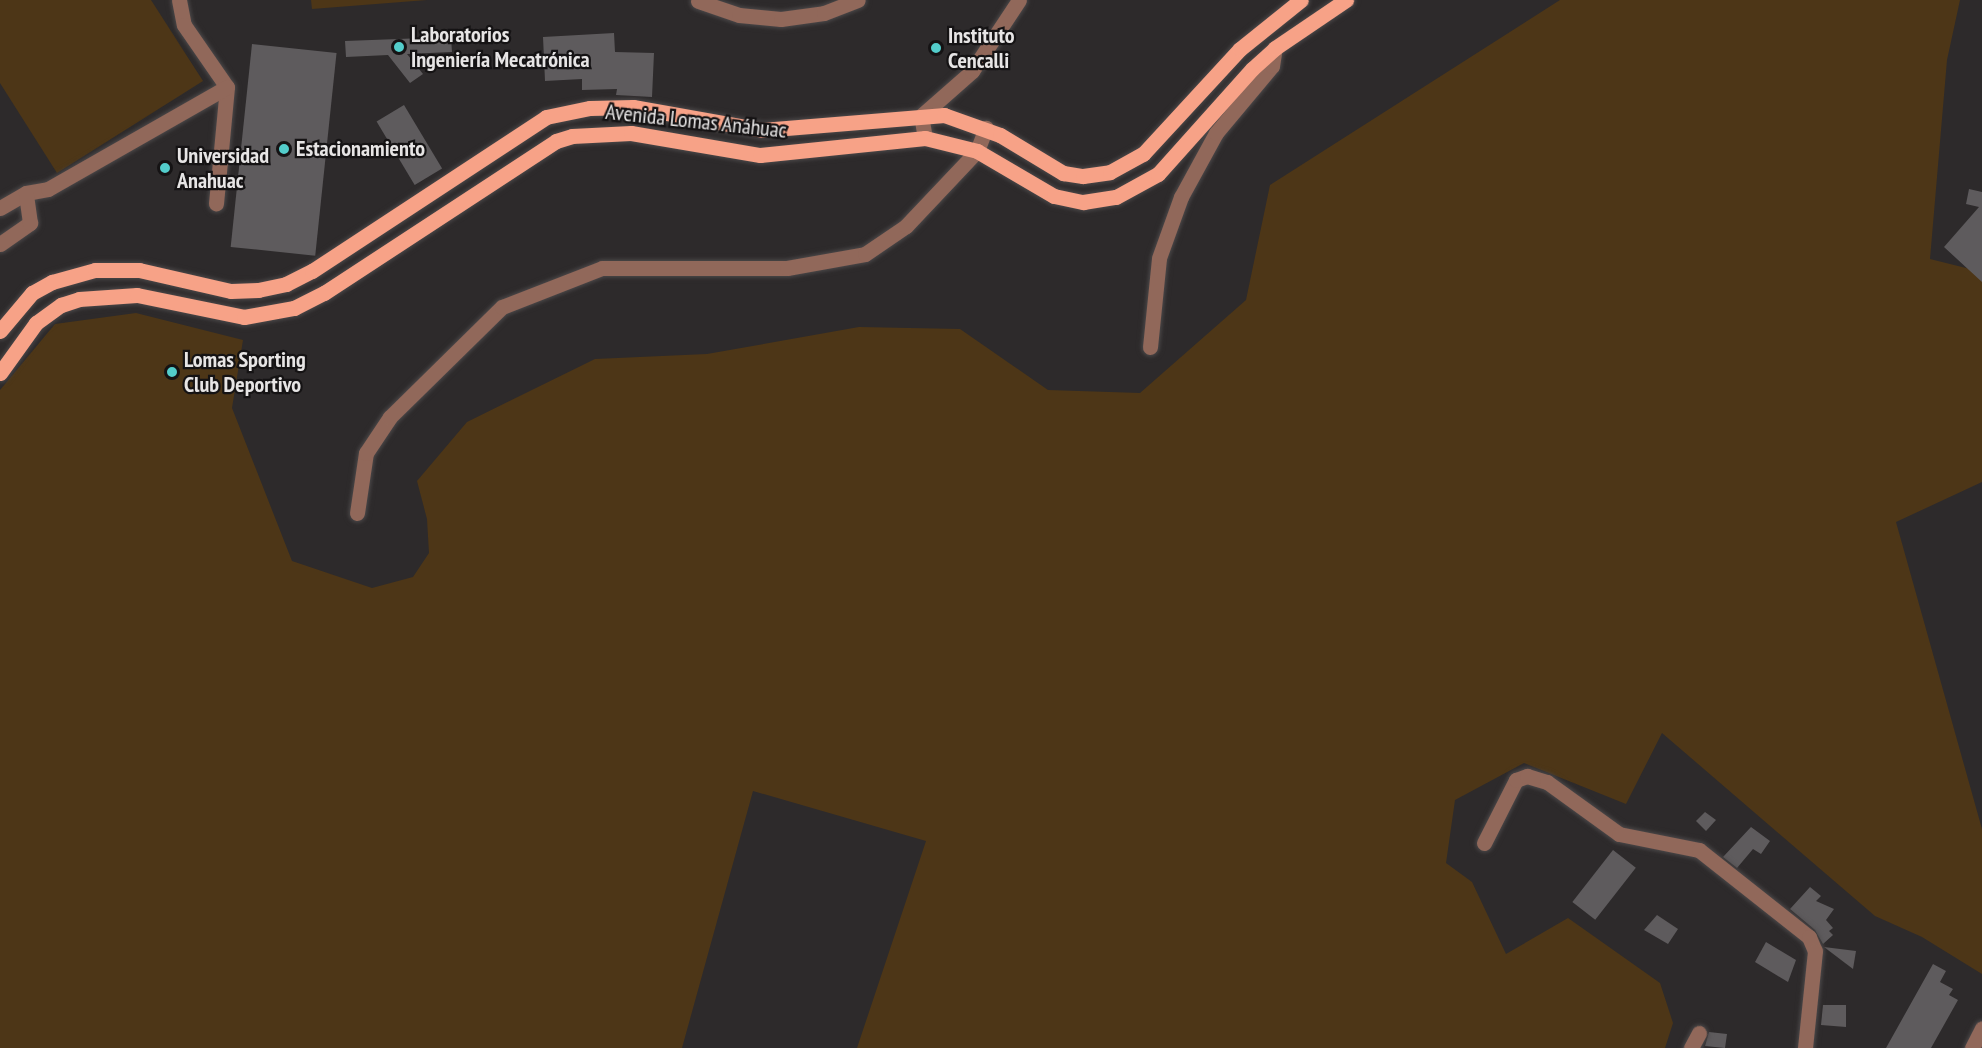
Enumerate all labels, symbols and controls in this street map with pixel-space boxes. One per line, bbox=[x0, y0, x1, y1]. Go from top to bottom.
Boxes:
place label: Laboratorios Ingeniería Mecatrónica bbox=[411, 21, 590, 72]
place label: Instituto Cencalli bbox=[948, 22, 1015, 74]
marker: Laboratorios Ingeniería Mecatrónica bbox=[392, 40, 406, 54]
marker: Instituto Cencalli bbox=[929, 41, 943, 55]
street label: Avenida Lomas Anáhuac bbox=[604, 98, 788, 144]
place label: Estacionamiento bbox=[296, 136, 425, 162]
place label: Universidad Anahuac bbox=[177, 142, 269, 194]
marker: Estacionamiento bbox=[277, 142, 291, 156]
marker: Universidad Anahuac bbox=[158, 161, 172, 175]
place label: Lomas Sporting Club Deportivo bbox=[184, 346, 306, 398]
marker: Lomas Sporting Club Deportivo bbox=[165, 365, 179, 379]

